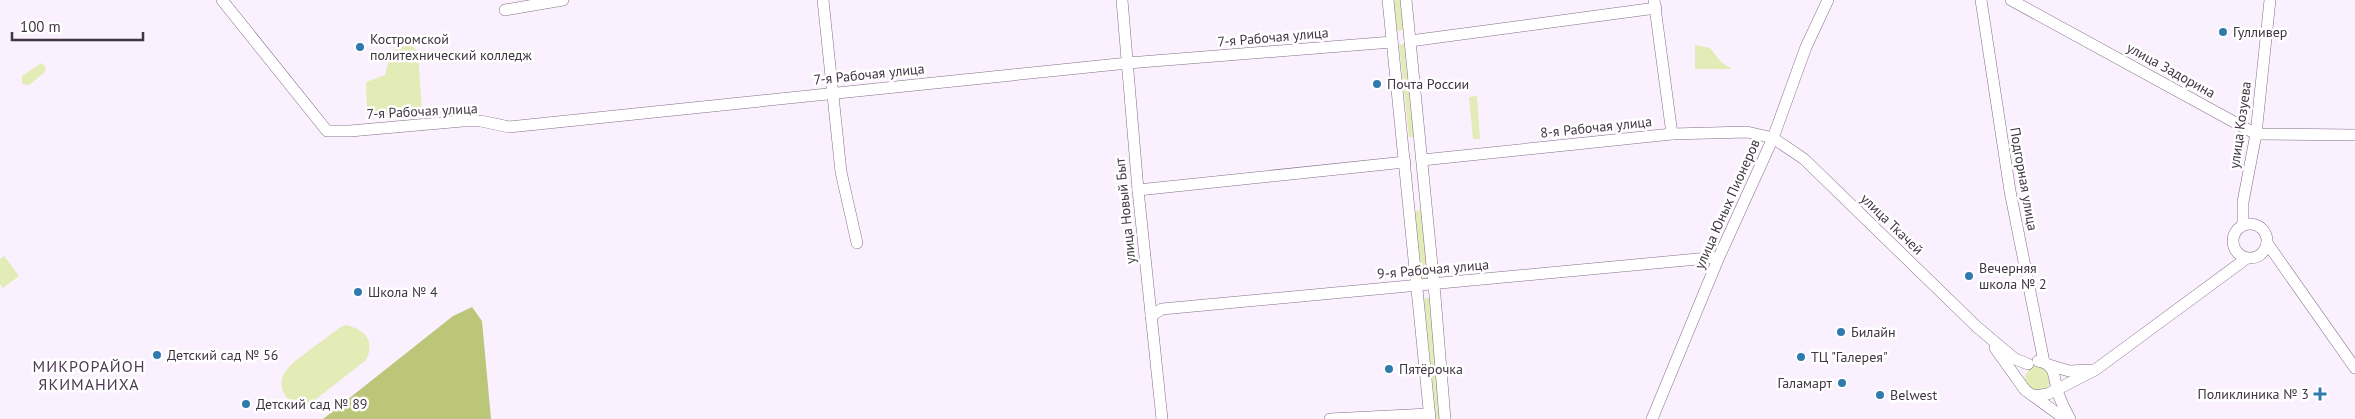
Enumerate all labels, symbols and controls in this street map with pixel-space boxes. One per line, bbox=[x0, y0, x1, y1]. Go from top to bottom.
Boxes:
scale bar bbox=[12, 10, 144, 42]
text: 100 m bbox=[20, 17, 61, 36]
street label: 7-я Рабочая улица bbox=[1217, 23, 1329, 51]
place label: Гулливер bbox=[2233, 23, 2287, 41]
marker: Гулливер bbox=[2217, 26, 2229, 38]
place label: Костромской политехнический колледж bbox=[370, 30, 532, 64]
street label: улица Задорина bbox=[2123, 38, 2219, 102]
marker: Костромской политехнический колледж bbox=[354, 41, 366, 53]
street label: 7-я Рабочая улица bbox=[813, 59, 925, 89]
place label: Почта России bbox=[1387, 75, 1469, 93]
marker: Почта России bbox=[1371, 78, 1383, 90]
street label: улица Козуева bbox=[2225, 80, 2255, 170]
street label: 7-я Рабочая улица bbox=[366, 99, 478, 123]
street label: 8-я Рабочая улица bbox=[1539, 112, 1653, 142]
street label: Подгорная улица bbox=[2006, 126, 2042, 232]
street label: улица Юных Пионеров bbox=[1690, 136, 1764, 272]
street label: улица Новый Быт bbox=[1110, 157, 1140, 265]
street label: улица Ткачей bbox=[1857, 190, 1927, 258]
street label: 9-я Рабочая улица bbox=[1376, 255, 1490, 283]
place label: Вечерняя школа № 2 bbox=[1979, 259, 2047, 293]
marker: Вечерняя школа № 2 bbox=[1963, 270, 1975, 282]
place label: Школа № 4 bbox=[368, 283, 438, 301]
marker: Школа № 4 bbox=[352, 286, 364, 298]
place label: Билайн bbox=[1851, 323, 1896, 341]
marker: Билайн bbox=[1835, 326, 1847, 338]
place label: Детский сад № 56 bbox=[167, 346, 278, 364]
place label: ТЦ "Галерея" bbox=[1811, 348, 1888, 366]
marker: Детский сад № 56 bbox=[151, 349, 163, 361]
marker: ТЦ "Галерея" bbox=[1795, 351, 1807, 363]
district label: МИКРОРАЙОН ЯКИМАНИХА bbox=[33, 356, 145, 394]
place label: Пятёрочка bbox=[1399, 360, 1463, 378]
marker: Пятёрочка bbox=[1383, 363, 1395, 375]
place label: Галамарт bbox=[1778, 374, 1832, 392]
marker: Галамарт bbox=[1836, 377, 1848, 389]
place label: Поликлиника № 3 bbox=[2198, 385, 2309, 403]
place label: Belwest bbox=[1890, 386, 1938, 404]
marker: Поликлиника № 3 bbox=[2313, 387, 2327, 401]
marker: Belwest bbox=[1874, 389, 1886, 401]
place label: Детский сад № 89 bbox=[256, 395, 367, 413]
marker: Детский сад № 89 bbox=[240, 398, 252, 410]

